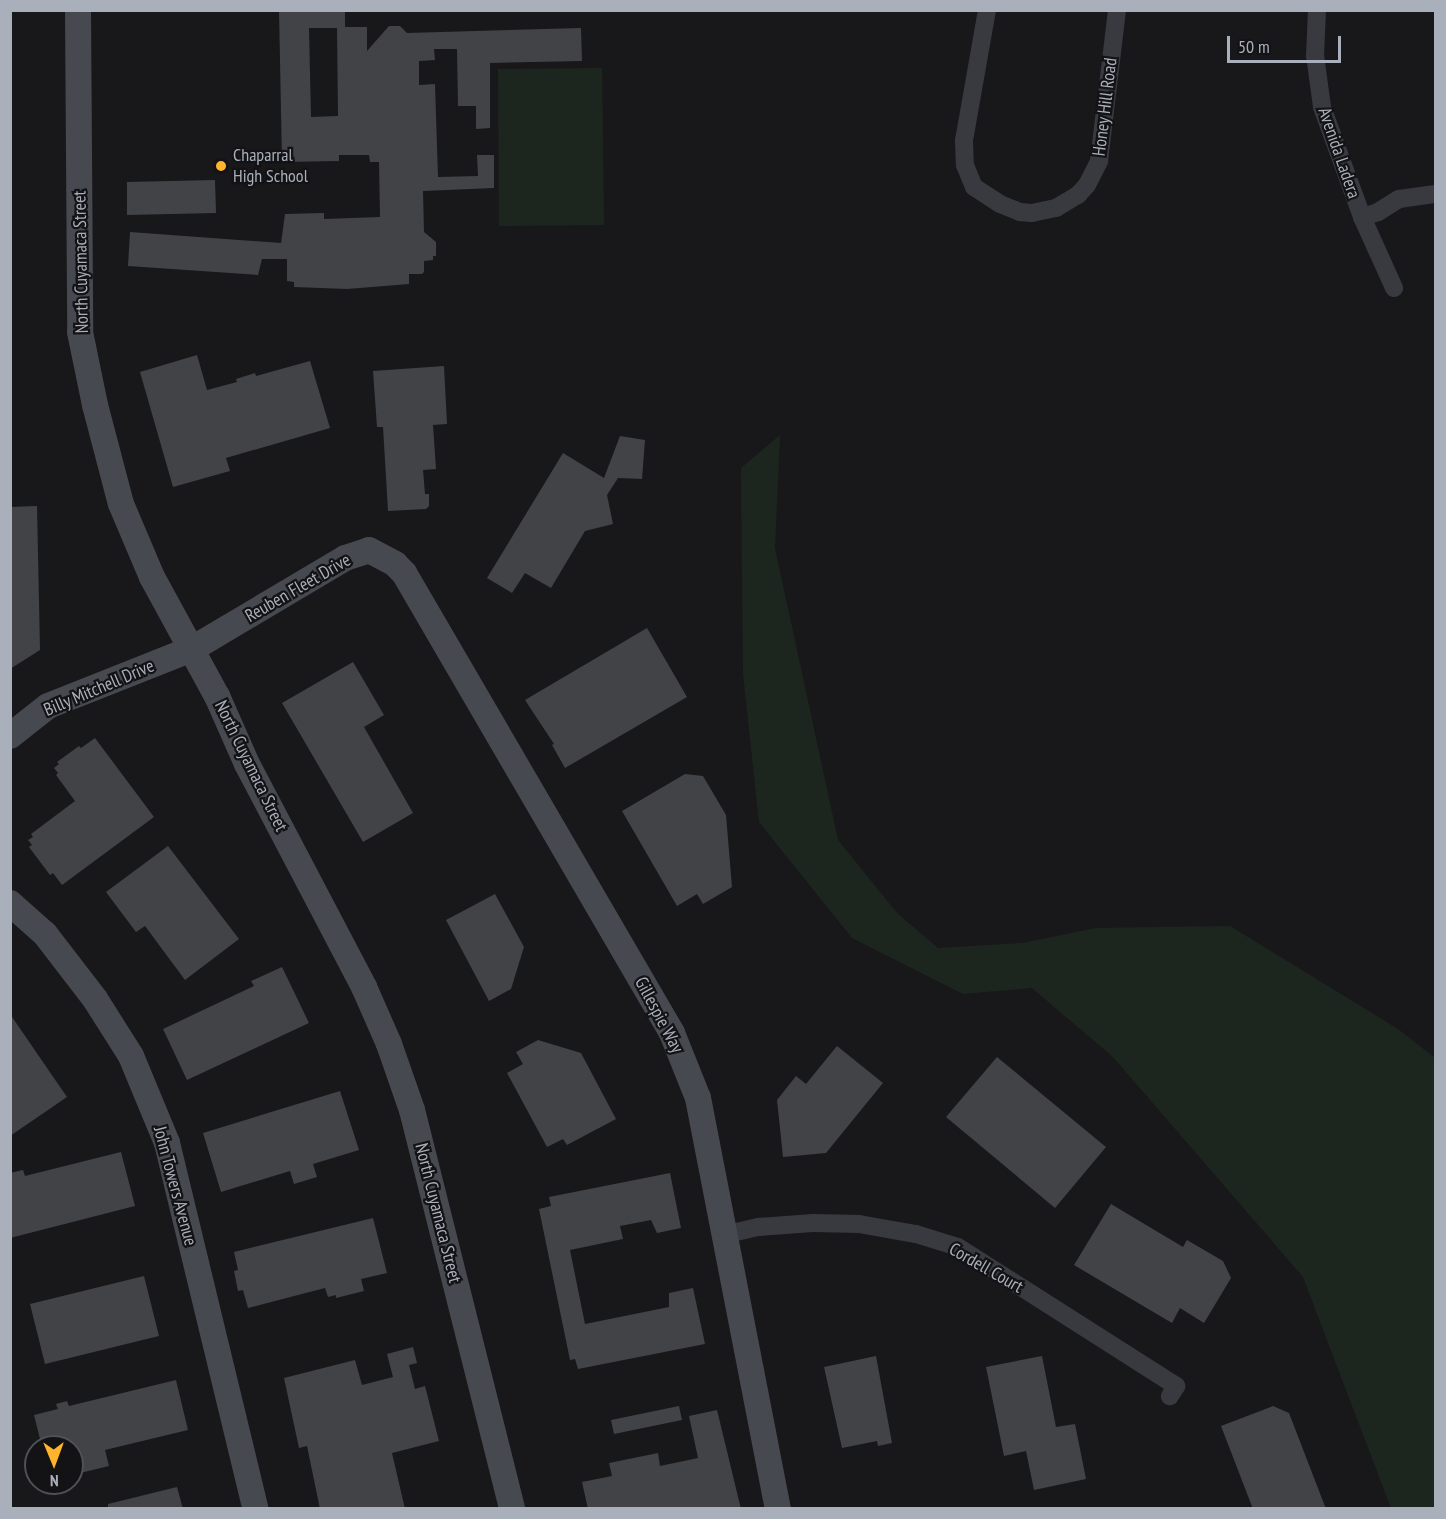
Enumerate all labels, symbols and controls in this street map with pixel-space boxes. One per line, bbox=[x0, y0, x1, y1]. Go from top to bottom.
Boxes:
scale bar bbox=[1230, 24, 1344, 62]
text: 50 m bbox=[1238, 35, 1270, 58]
street label: Honey Hill Road bbox=[1088, 56, 1122, 158]
street label: Avenida Ladera bbox=[1313, 105, 1365, 201]
place label: Chaparral High School bbox=[233, 145, 308, 188]
marker: Chaparral High School bbox=[214, 159, 228, 173]
street label: North Cuyamaca Street bbox=[69, 190, 93, 334]
street label: Reuben Fleet Drive bbox=[242, 549, 354, 627]
street label: Billy Mitchell Drive bbox=[40, 655, 158, 721]
street label: North Cuyamaca Street bbox=[210, 697, 292, 835]
street label: Gillespie Way bbox=[630, 973, 688, 1057]
street label: John Towers Avenue bbox=[149, 1123, 201, 1249]
street label: North Cuyamaca Street bbox=[410, 1141, 466, 1285]
street label: Cordell Court bbox=[945, 1238, 1027, 1298]
north arrow bbox=[24, 1435, 84, 1495]
text: N bbox=[50, 1471, 59, 1491]

